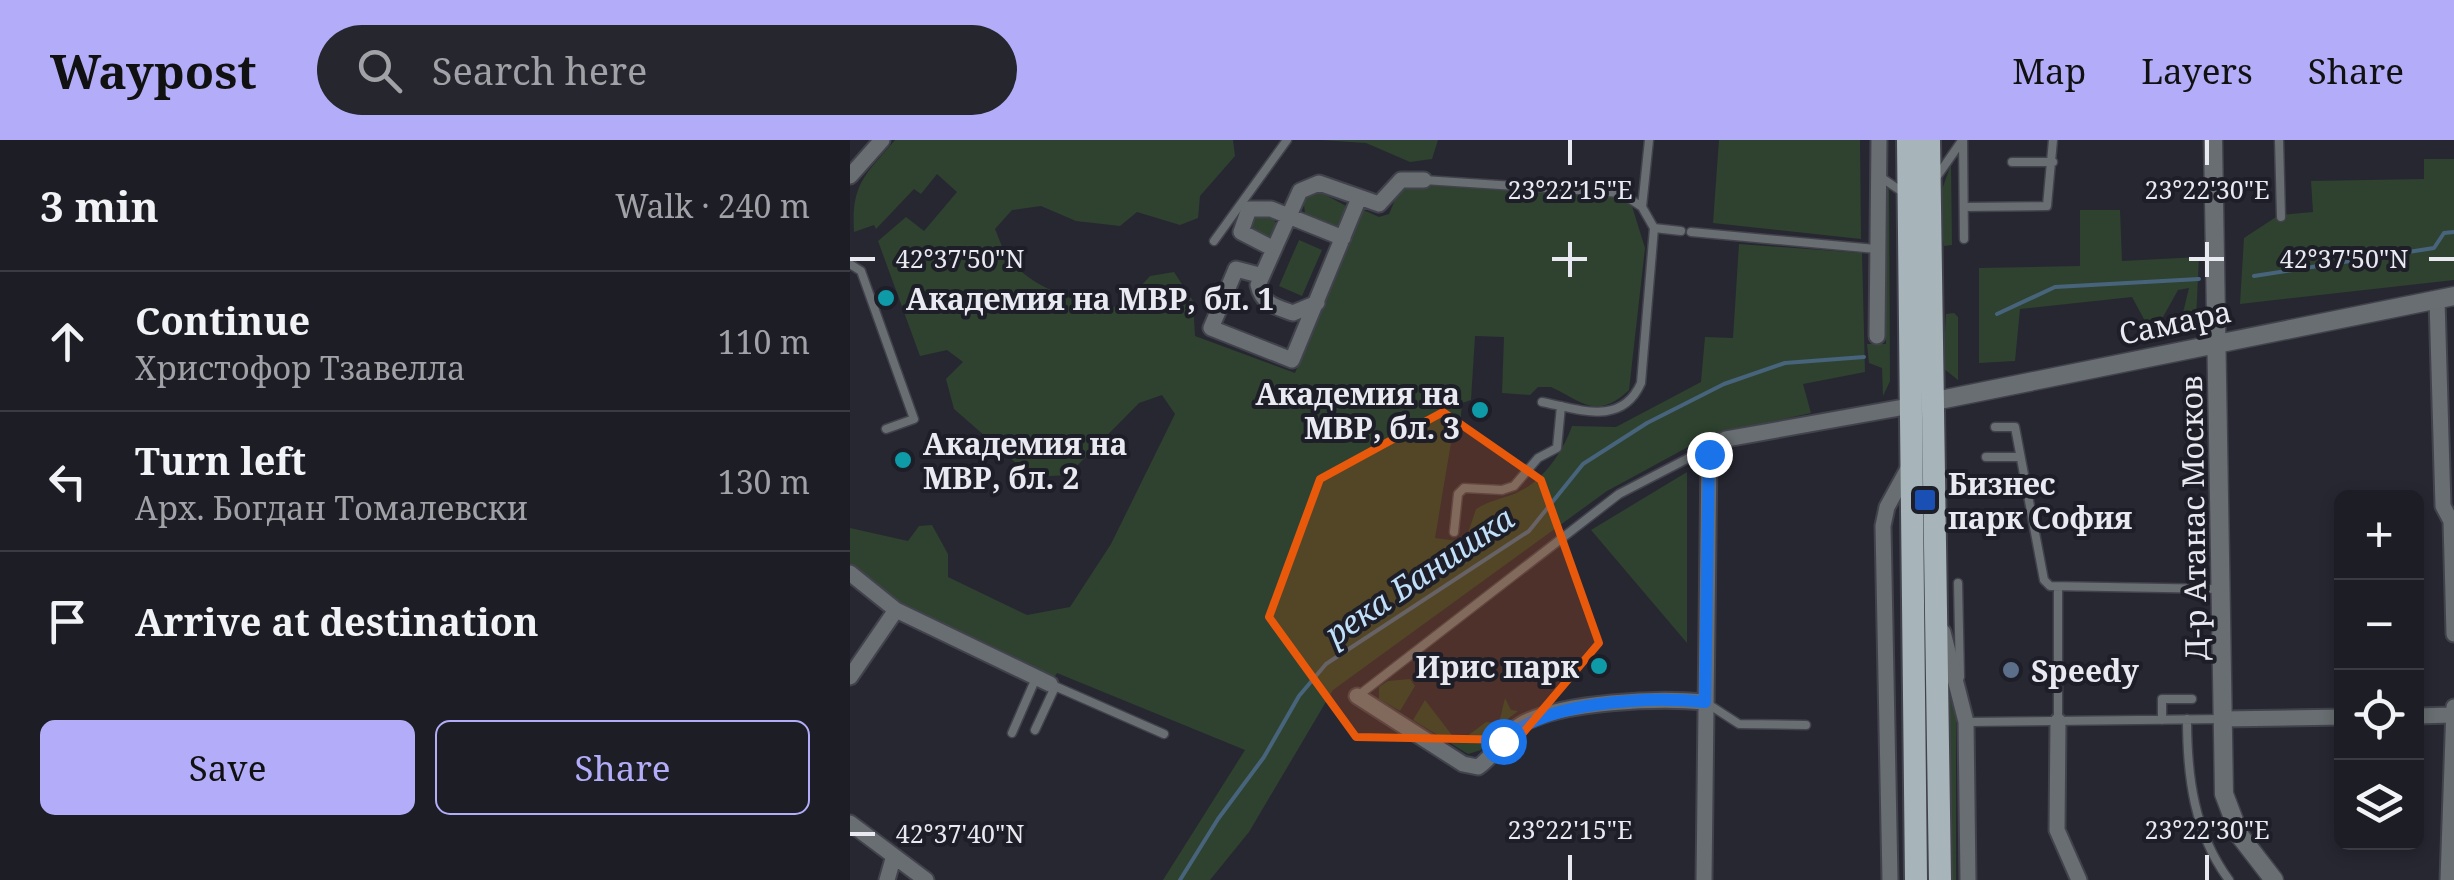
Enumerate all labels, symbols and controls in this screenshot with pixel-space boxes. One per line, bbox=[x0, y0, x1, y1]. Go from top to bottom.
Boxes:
search box bbox=[317, 25, 1017, 115]
text: Waypost bbox=[50, 38, 257, 103]
icon: search bbox=[352, 43, 407, 98]
text: Search here bbox=[432, 44, 647, 96]
text: Map bbox=[2012, 47, 2086, 94]
text: Layers bbox=[2141, 47, 2253, 94]
text: Share bbox=[2308, 47, 2404, 94]
text: 23°22'15"E bbox=[1507, 172, 1633, 206]
text: 23°22'30"E bbox=[2144, 172, 2270, 206]
text: 3 min bbox=[40, 177, 159, 234]
text: Walk · 240 m bbox=[615, 184, 810, 227]
text: 42°37'50"N bbox=[896, 241, 1024, 275]
text: 42°37'50"N bbox=[2280, 241, 2408, 275]
place label: Академия на МВР, бл. 1 bbox=[906, 278, 1274, 319]
marker: Академия на МВР, бл. 1 bbox=[875, 287, 897, 309]
street label: Самара bbox=[2115, 290, 2235, 354]
text: Continue bbox=[135, 294, 310, 346]
icon: ahead bbox=[40, 314, 95, 369]
text: 110 m bbox=[718, 320, 810, 363]
text: Христофор Тзавелла bbox=[135, 346, 465, 389]
place label: Академия на МВР, бл. 3 bbox=[1255, 373, 1460, 448]
street label: Д-р Атанас Москов bbox=[2170, 375, 2216, 661]
marker: Академия на МВР, бл. 3 bbox=[1469, 399, 1491, 421]
place label: Академия на МВР, бл. 2 bbox=[923, 423, 1128, 498]
route end bbox=[1687, 432, 1733, 478]
text: Turn left bbox=[135, 434, 306, 486]
marker: Академия на МВР, бл. 2 bbox=[892, 449, 914, 471]
icon: left bbox=[40, 454, 95, 509]
text: 130 m bbox=[718, 460, 810, 503]
place label: Бизнес парк София bbox=[1948, 463, 2132, 538]
text: Арх. Богдан Томалевски bbox=[135, 486, 528, 529]
marker: Бизнес парк София bbox=[1912, 487, 1938, 513]
map controls bbox=[2334, 490, 2424, 850]
button: + bbox=[2334, 490, 2424, 580]
water label: река Банишка bbox=[1315, 496, 1522, 655]
button: − bbox=[2334, 580, 2424, 670]
icon: arrive bbox=[40, 594, 95, 649]
text: Arrive at destination bbox=[135, 595, 539, 647]
place label: Ирис парк bbox=[1415, 646, 1579, 687]
place label: Speedy bbox=[2031, 650, 2140, 691]
marker: Ирис парк bbox=[1588, 655, 1610, 677]
marker: Speedy bbox=[2000, 659, 2022, 681]
button: locate bbox=[2334, 670, 2424, 760]
route start bbox=[1481, 719, 1527, 765]
button: Save bbox=[40, 720, 415, 815]
button: Share bbox=[435, 720, 810, 815]
button: layers bbox=[2334, 760, 2424, 850]
text: 23°22'15"E bbox=[1507, 812, 1633, 846]
text: 23°22'30"E bbox=[2144, 812, 2270, 846]
text: 42°37'40"N bbox=[896, 816, 1024, 850]

